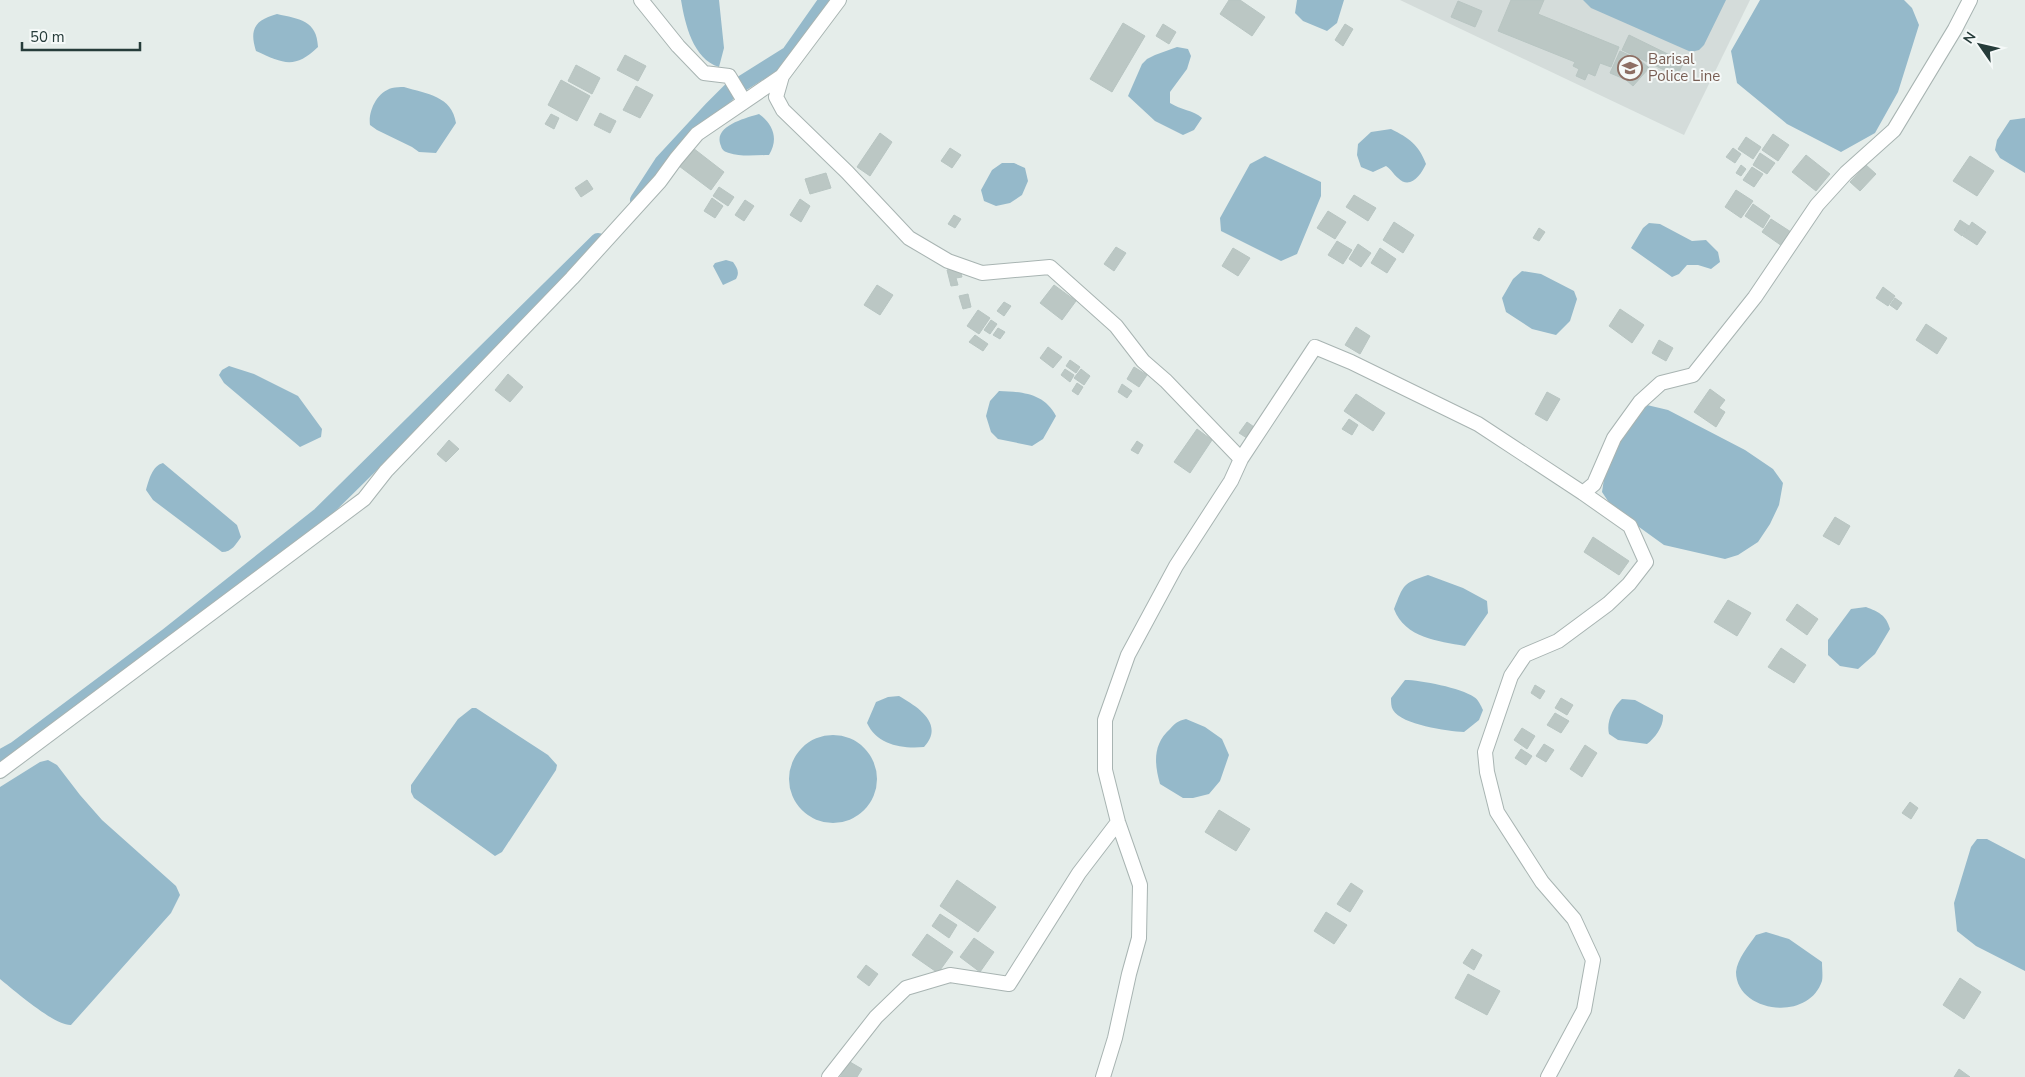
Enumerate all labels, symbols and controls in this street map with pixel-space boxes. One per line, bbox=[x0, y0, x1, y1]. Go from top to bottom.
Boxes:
scale bar bbox=[22, 20, 140, 52]
north arrow bbox=[1955, 20, 2005, 70]
text: 50 m bbox=[30, 27, 65, 47]
text: N bbox=[1959, 28, 1980, 48]
place label: Barisal Police Line bbox=[1648, 49, 1720, 86]
school or university icon: Barisal Police Line bbox=[1617, 55, 1643, 81]

